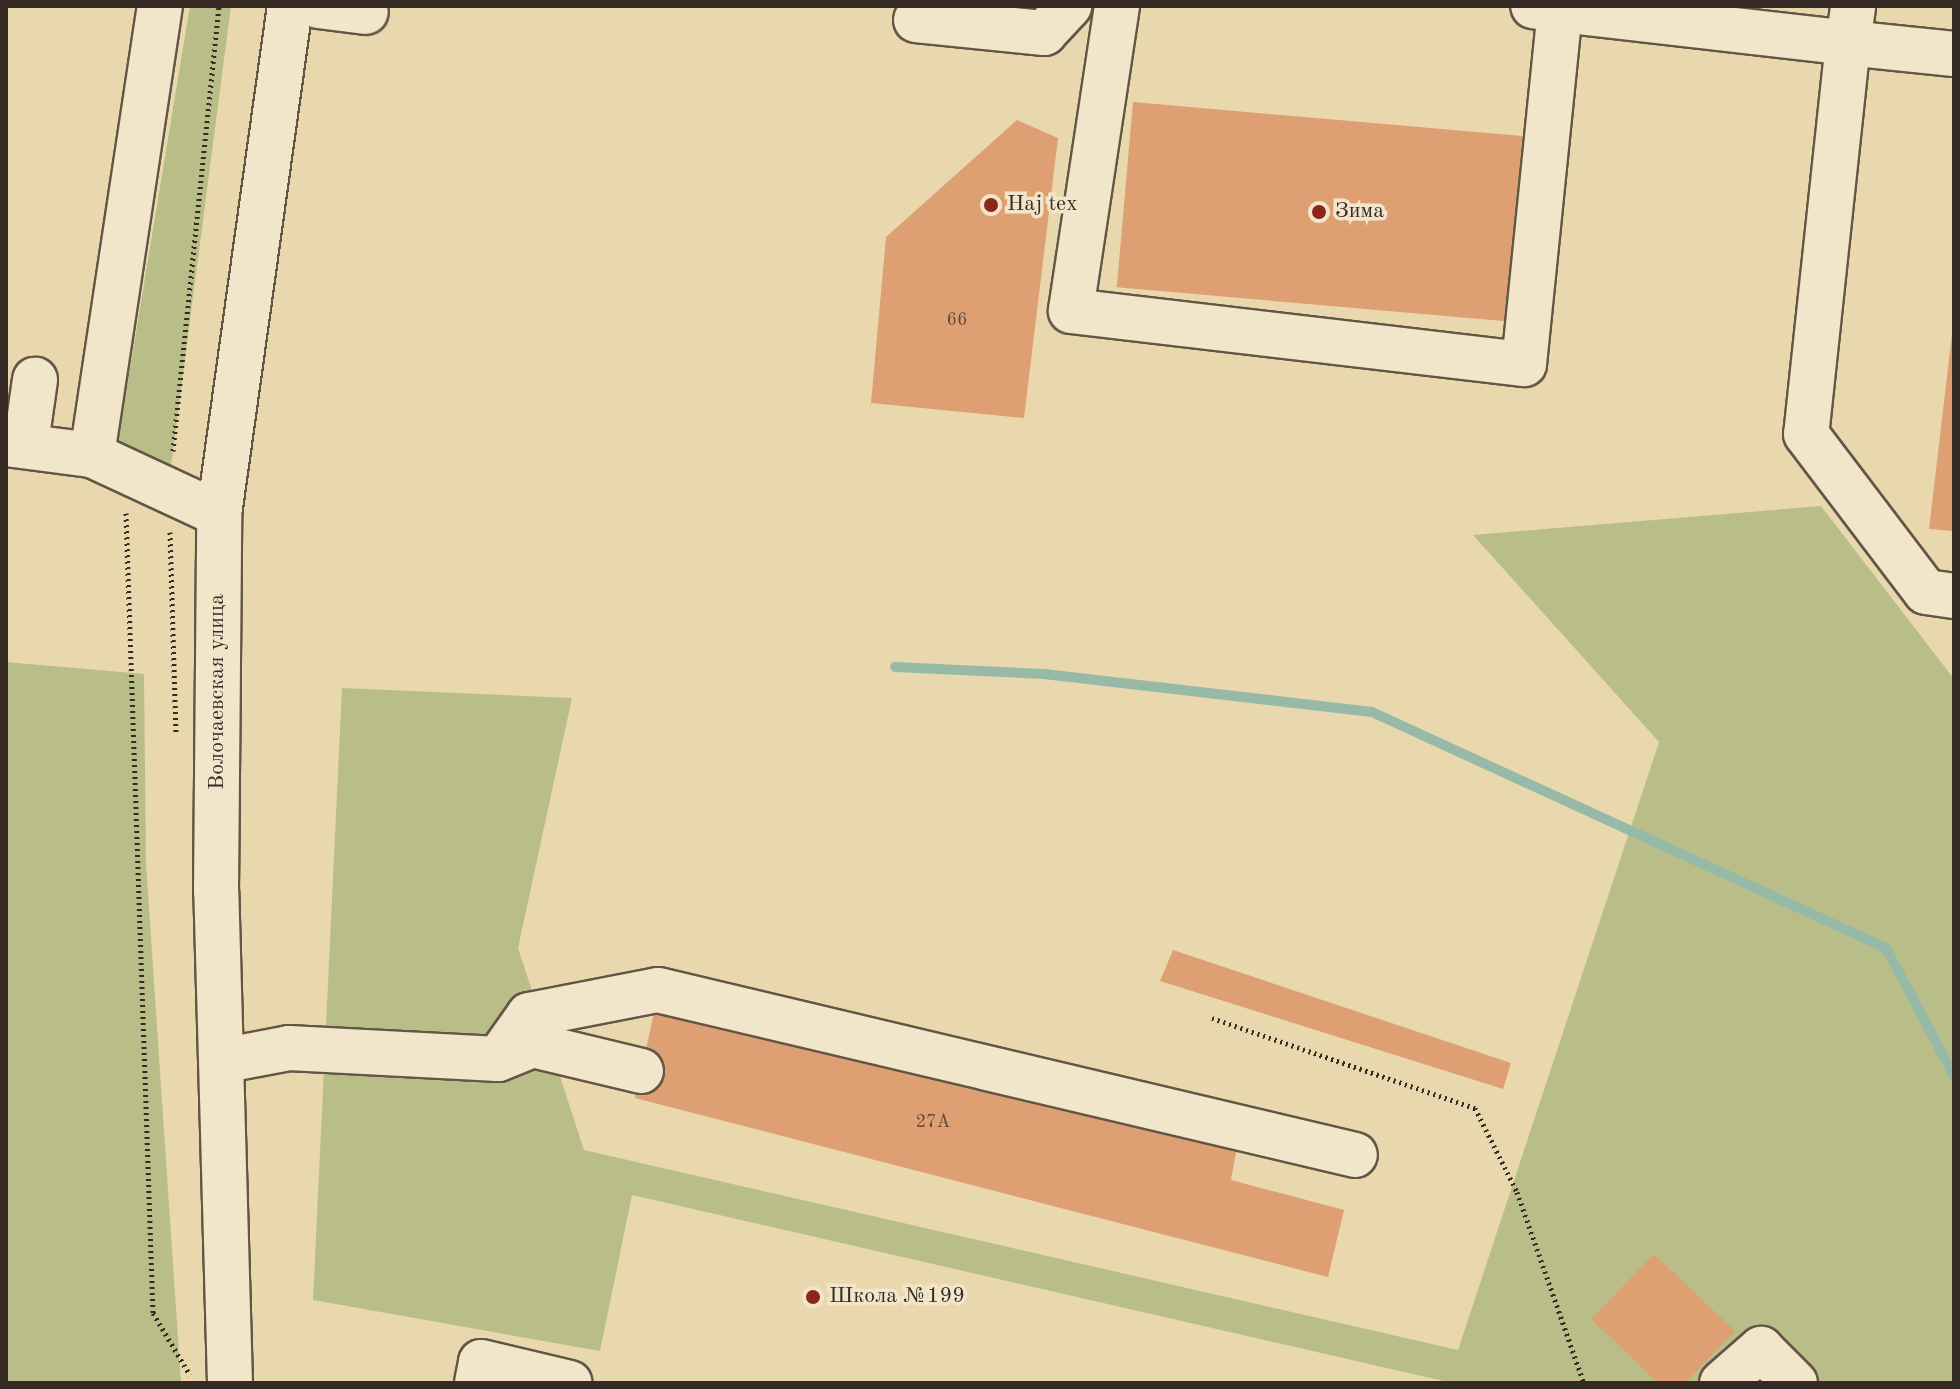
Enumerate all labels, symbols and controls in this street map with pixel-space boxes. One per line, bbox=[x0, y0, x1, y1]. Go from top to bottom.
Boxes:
place label: Haj tex bbox=[1007, 192, 1078, 218]
marker: Haj tex bbox=[982, 196, 1000, 214]
place label: Зима bbox=[1335, 199, 1384, 225]
marker: Зима bbox=[1310, 203, 1328, 221]
house number: 66 bbox=[947, 309, 967, 331]
street label: Волочаевская улица bbox=[205, 594, 231, 790]
house number: 27А bbox=[916, 1111, 950, 1133]
place label: Школа №199 bbox=[829, 1284, 965, 1310]
marker: Школа №199 bbox=[804, 1288, 822, 1306]

